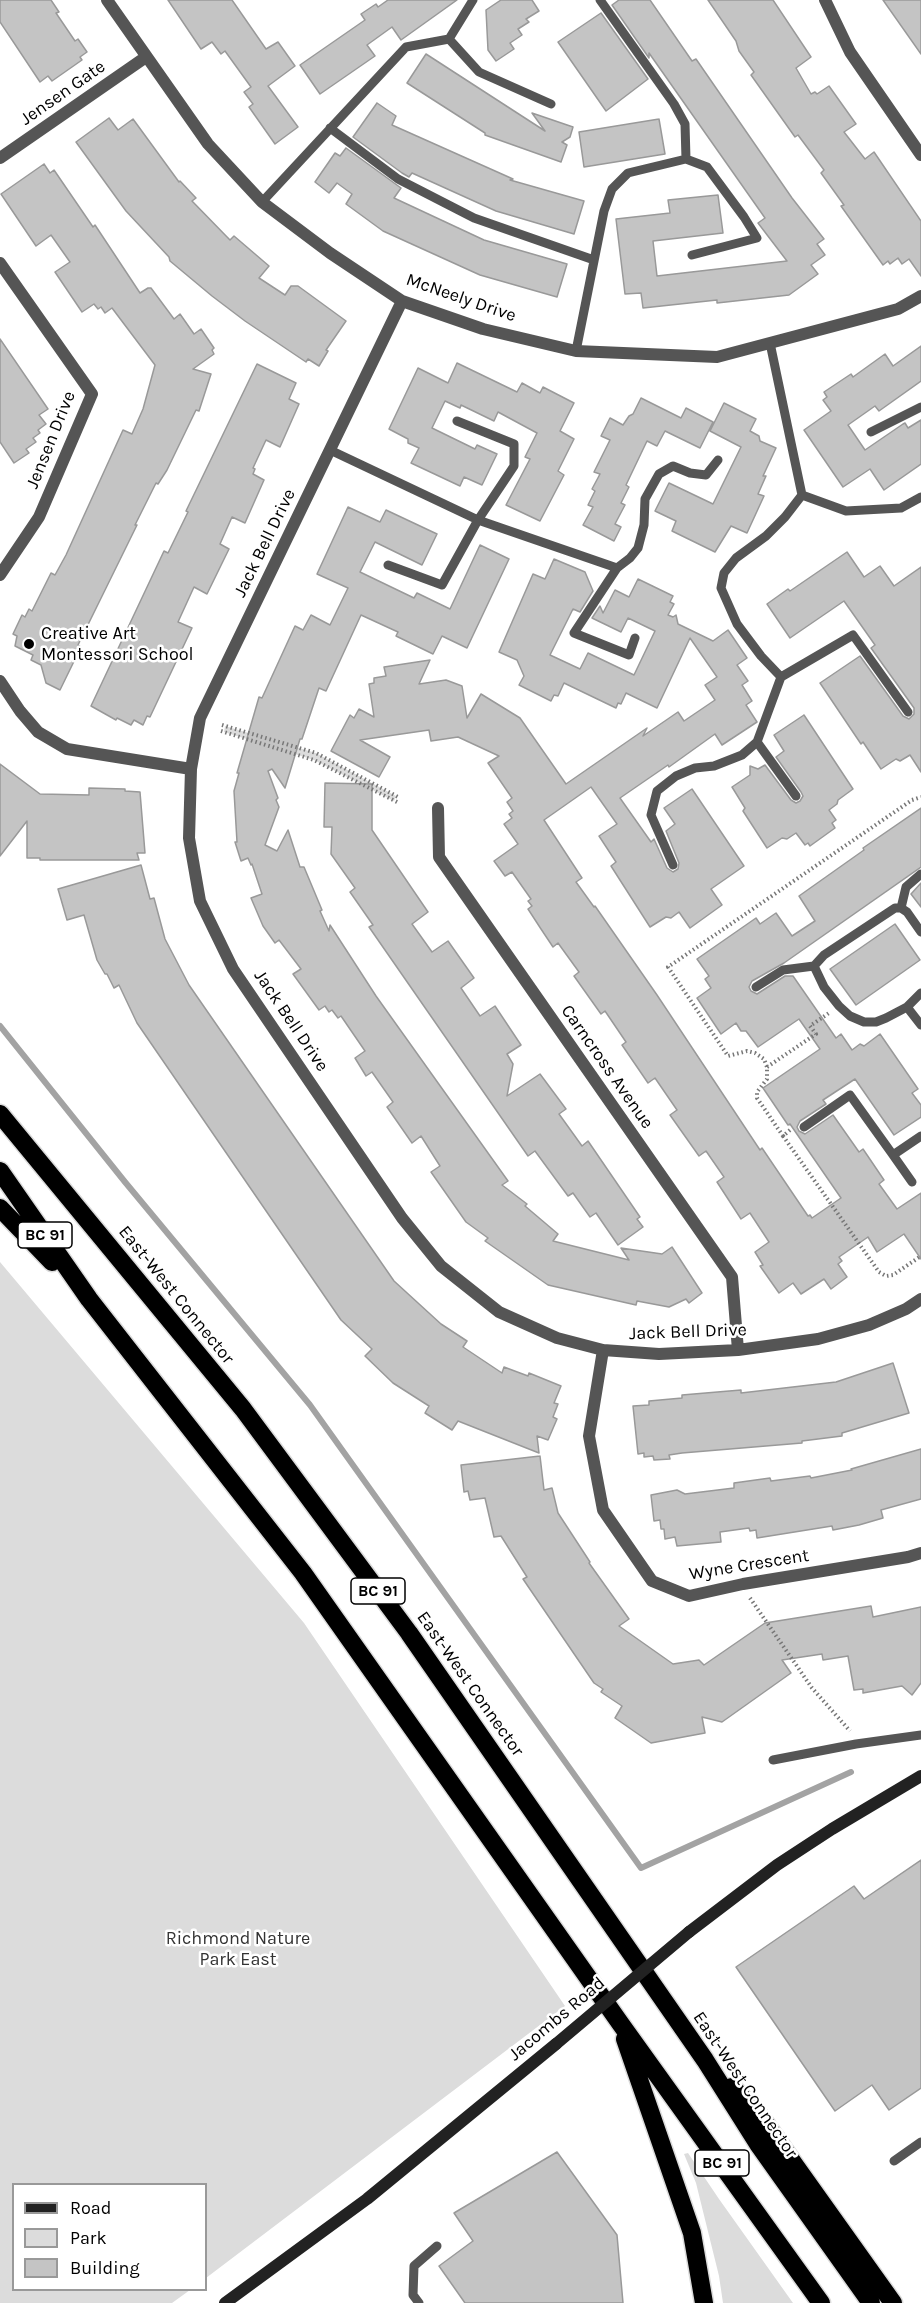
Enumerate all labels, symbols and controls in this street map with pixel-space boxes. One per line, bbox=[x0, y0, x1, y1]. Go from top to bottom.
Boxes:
street label: Jensen Gate bbox=[16, 56, 110, 130]
street label: McNeely Drive bbox=[403, 269, 519, 327]
street label: Jensen Drive bbox=[22, 388, 80, 492]
street label: Jack Bell Drive bbox=[229, 485, 301, 601]
place label: Creative Art Montessori School bbox=[41, 623, 194, 666]
marker: Creative Art Montessori School bbox=[22, 637, 36, 651]
street label: Jack Bell Drive bbox=[249, 966, 333, 1076]
street label: Carncross Avenue bbox=[556, 1001, 658, 1133]
street label: East-West Connector bbox=[113, 1221, 239, 1369]
road number: BC 91 bbox=[18, 1222, 72, 1248]
street label: Jack Bell Drive bbox=[629, 1319, 747, 1345]
street label: Wyne Crescent bbox=[687, 1545, 811, 1585]
road number: BC 91 bbox=[351, 1578, 405, 1604]
street label: East-West Connector bbox=[412, 1607, 528, 1761]
park label: Richmond Nature Park East bbox=[166, 1928, 310, 1970]
street label: Jacombs Road bbox=[504, 1972, 610, 2066]
street label: East-West Connector bbox=[688, 2008, 802, 2162]
road number: BC 91 bbox=[695, 2150, 749, 2176]
legend bbox=[12, 2183, 207, 2291]
text: Road bbox=[70, 2197, 111, 2219]
text: Park bbox=[70, 2227, 107, 2249]
text: Building bbox=[70, 2257, 140, 2279]

